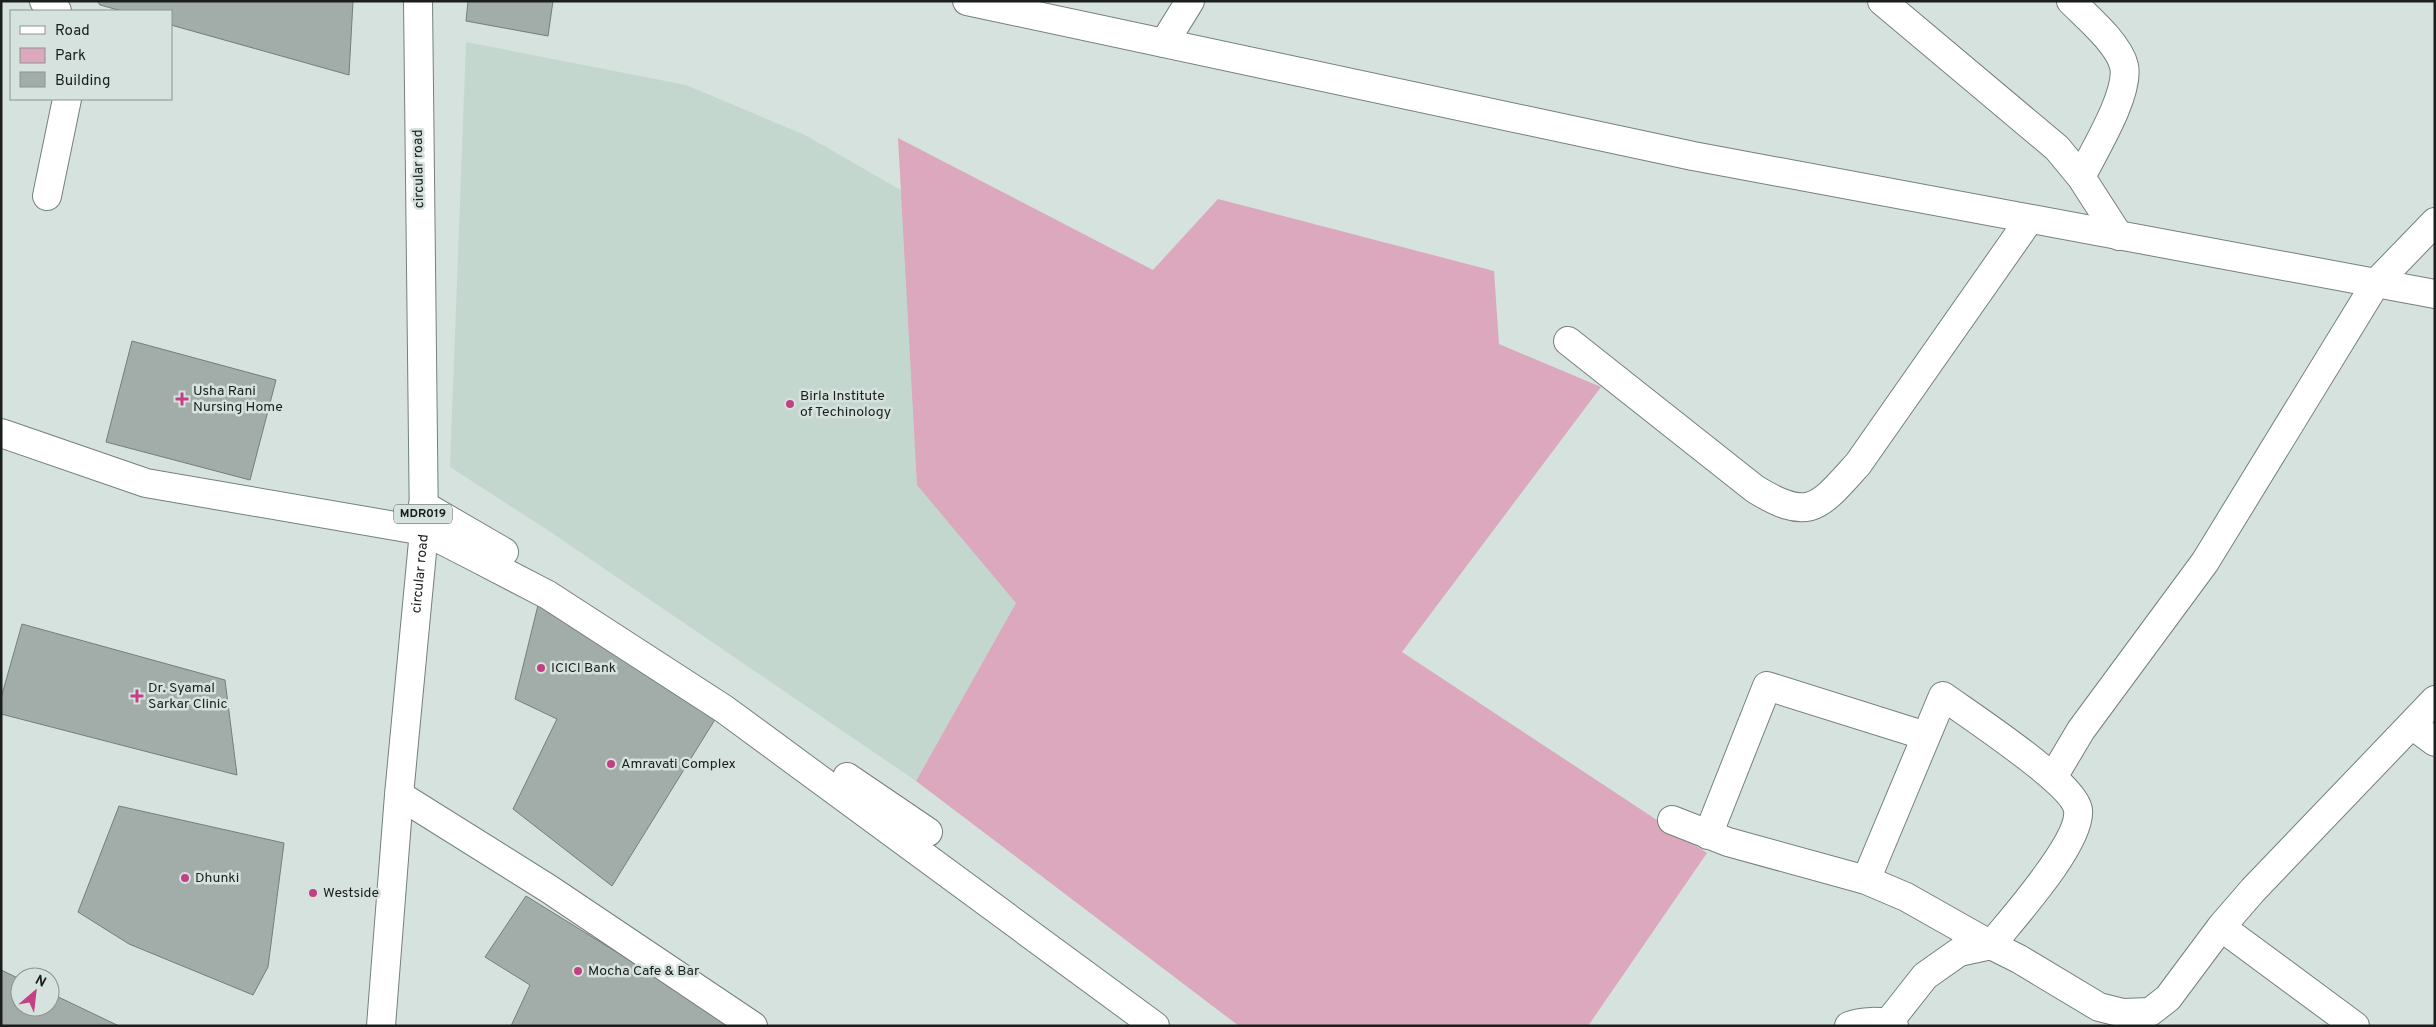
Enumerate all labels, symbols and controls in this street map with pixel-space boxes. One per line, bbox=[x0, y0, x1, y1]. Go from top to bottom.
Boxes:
legend bbox=[10, 10, 172, 100]
text: Road bbox=[55, 22, 90, 41]
text: Park bbox=[55, 47, 86, 66]
text: Building bbox=[55, 72, 110, 91]
street label: circular road bbox=[410, 129, 428, 209]
place label: Usha Rani Nursing Home bbox=[193, 383, 283, 416]
place label: Birla Institute of Techinology bbox=[800, 388, 891, 421]
marker: Usha Rani Nursing Home bbox=[175, 392, 189, 406]
marker: Birla Institute of Techinology bbox=[784, 398, 796, 410]
road number: MDR019 bbox=[394, 504, 452, 524]
street label: circular road bbox=[408, 534, 432, 614]
place label: ICICI Bank bbox=[551, 660, 616, 677]
marker: ICICI Bank bbox=[535, 662, 547, 674]
place label: Dr. Syamal Sarkar Clinic bbox=[148, 680, 227, 713]
marker: Dr. Syamal Sarkar Clinic bbox=[130, 689, 144, 703]
place label: Amravati Complex bbox=[621, 756, 736, 773]
marker: Amravati Complex bbox=[605, 758, 617, 770]
place label: Dhunki bbox=[195, 870, 239, 887]
marker: Dhunki bbox=[179, 872, 191, 884]
place label: Westside bbox=[323, 885, 379, 902]
marker: Westside bbox=[307, 887, 319, 899]
place label: Mocha Cafe & Bar bbox=[588, 963, 700, 980]
marker: Mocha Cafe & Bar bbox=[572, 965, 584, 977]
north arrow bbox=[10, 967, 60, 1017]
text: N bbox=[32, 972, 49, 992]

